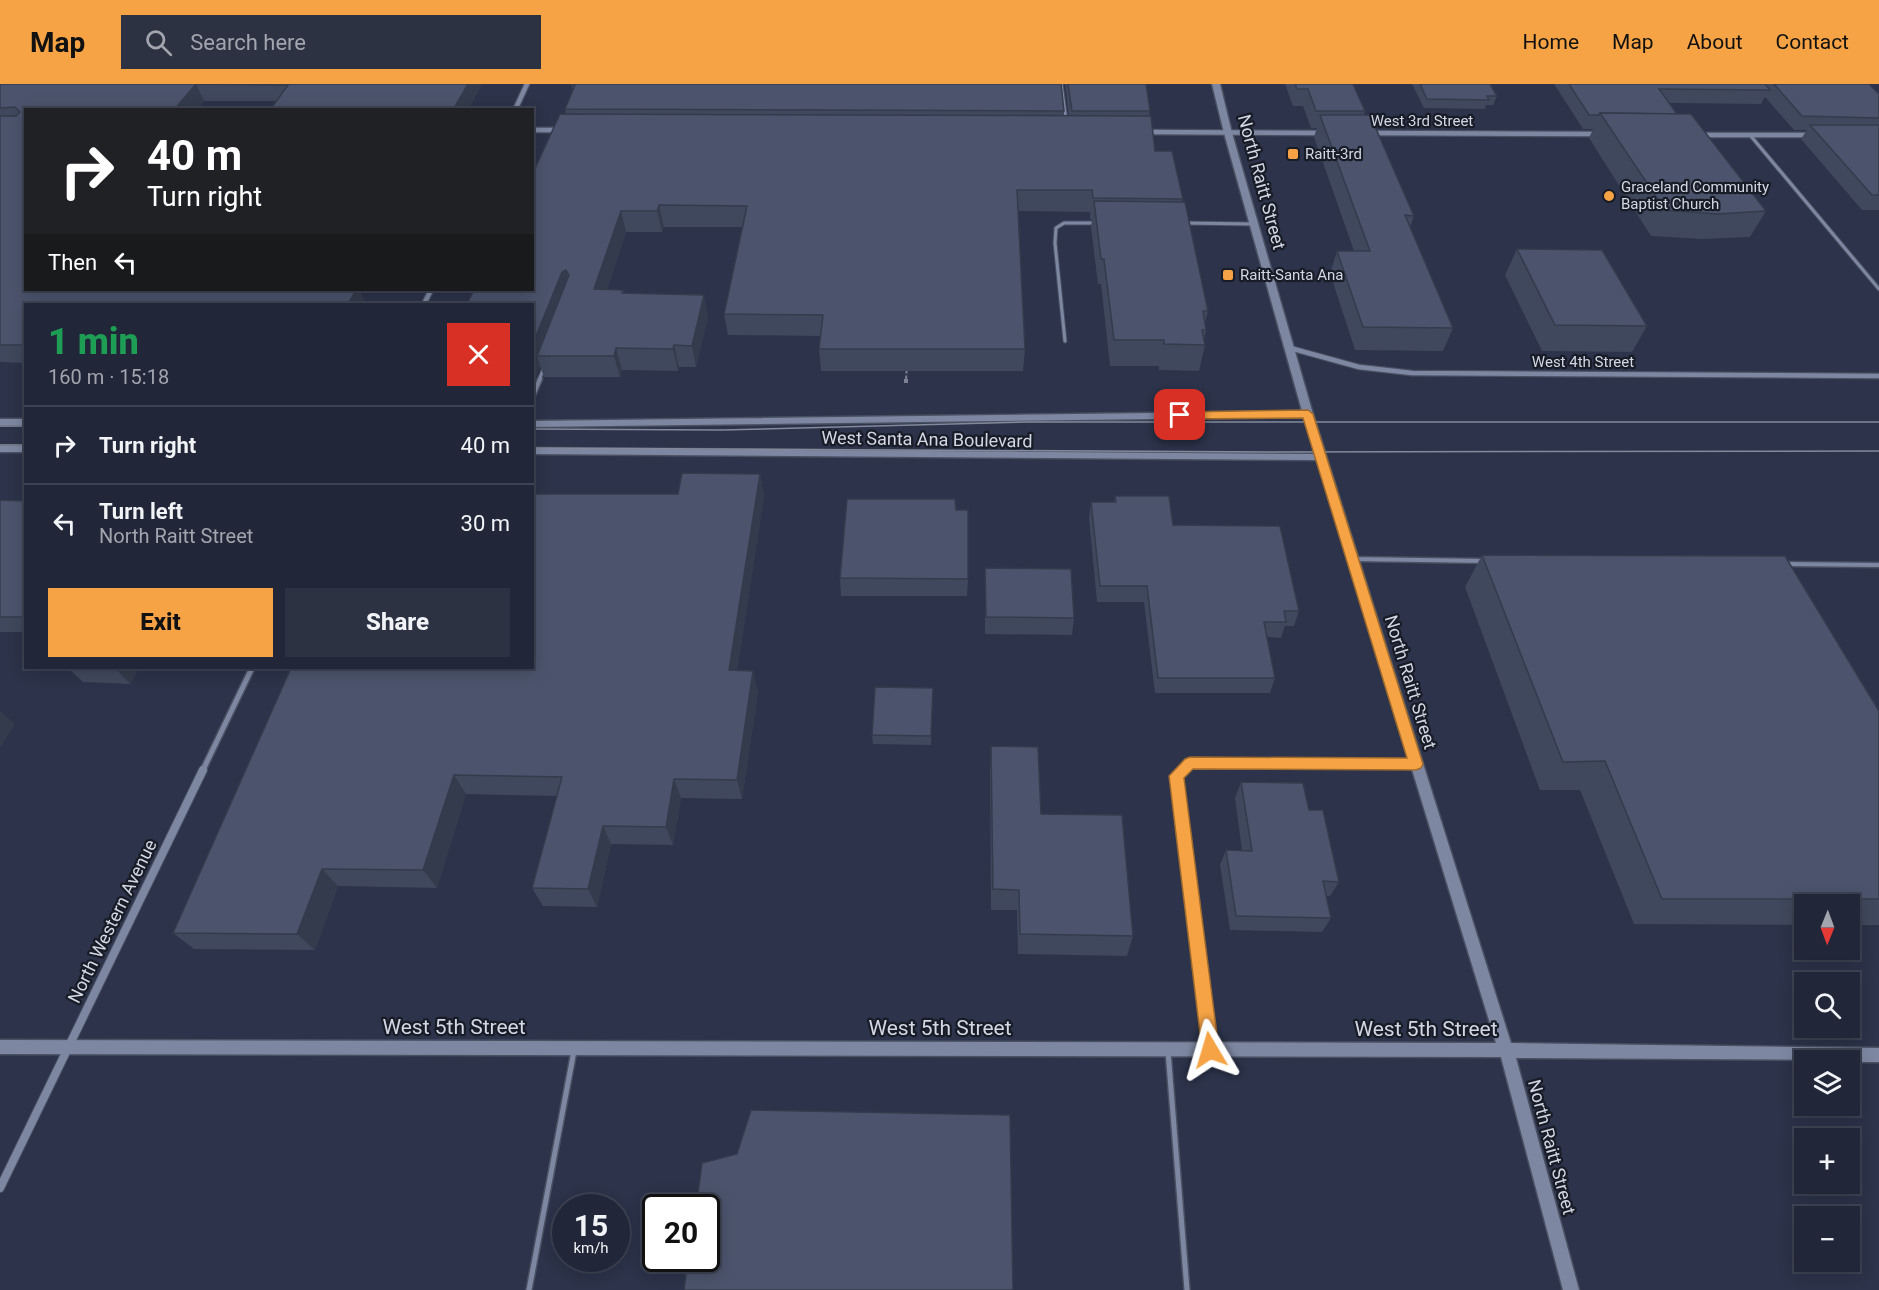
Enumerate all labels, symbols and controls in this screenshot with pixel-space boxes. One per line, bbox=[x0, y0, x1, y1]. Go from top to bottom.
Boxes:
search box bbox=[121, 15, 541, 69]
text: Map bbox=[30, 26, 85, 59]
icon: search bbox=[142, 26, 175, 59]
text: Search here bbox=[190, 30, 306, 55]
text: Home bbox=[1523, 30, 1579, 54]
text: Map bbox=[1612, 30, 1654, 54]
text: About bbox=[1687, 30, 1743, 54]
text: Contact bbox=[1776, 30, 1849, 54]
street label: North Raitt Street bbox=[1234, 112, 1290, 252]
street label: West 3rd Street bbox=[1371, 112, 1473, 130]
text: 40 m bbox=[147, 131, 242, 180]
icon: right bbox=[48, 132, 126, 210]
place label: Raitt-3rd bbox=[1305, 145, 1362, 163]
marker: Raitt-3rd bbox=[1286, 147, 1300, 161]
place label: Graceland Community Baptist Church bbox=[1621, 178, 1769, 213]
text: Turn right bbox=[147, 181, 262, 213]
marker: Graceland Community Baptist Church bbox=[1602, 189, 1616, 203]
icon: left bbox=[109, 246, 142, 279]
text: Then bbox=[48, 250, 97, 275]
place label: Raitt-Santa Ana bbox=[1240, 266, 1343, 284]
marker: Raitt-Santa Ana bbox=[1221, 268, 1235, 282]
text: 1 min bbox=[48, 321, 139, 363]
button: close bbox=[447, 323, 510, 386]
street label: West 4th Street bbox=[1532, 353, 1634, 371]
text: 160 m · 15:18 bbox=[48, 365, 169, 389]
pin bbox=[1154, 389, 1205, 440]
icon: arrive bbox=[1163, 398, 1196, 431]
street label: West Santa Ana Boulevard bbox=[821, 427, 1033, 451]
icon: right bbox=[48, 429, 81, 462]
text: Turn right bbox=[99, 433, 196, 458]
text: 40 m bbox=[461, 433, 510, 458]
text: Turn left bbox=[99, 499, 183, 524]
icon: left bbox=[48, 507, 81, 540]
text: 30 m bbox=[461, 511, 510, 536]
text: North Raitt Street bbox=[99, 524, 253, 548]
button: Exit bbox=[48, 588, 273, 657]
button: Share bbox=[285, 588, 510, 657]
street label: North Raitt Street bbox=[1381, 613, 1441, 752]
street label: North Western Avenue bbox=[63, 836, 161, 1006]
north arrow bbox=[1794, 894, 1860, 960]
map controls bbox=[1794, 894, 1860, 1272]
button: search bbox=[1794, 972, 1860, 1038]
street label: West 5th Street bbox=[382, 1015, 526, 1039]
street label: West 5th Street bbox=[868, 1016, 1012, 1040]
street label: West 5th Street bbox=[1354, 1017, 1498, 1041]
position arrow bbox=[1178, 1018, 1242, 1082]
button: layers bbox=[1794, 1050, 1860, 1116]
street label: North Raitt Street bbox=[1524, 1077, 1580, 1217]
button: + bbox=[1794, 1128, 1860, 1194]
speed limit sign: 20 bbox=[642, 1194, 720, 1272]
button: − bbox=[1794, 1206, 1860, 1272]
text: 15 bbox=[574, 1208, 608, 1243]
text: km/h bbox=[573, 1239, 609, 1257]

